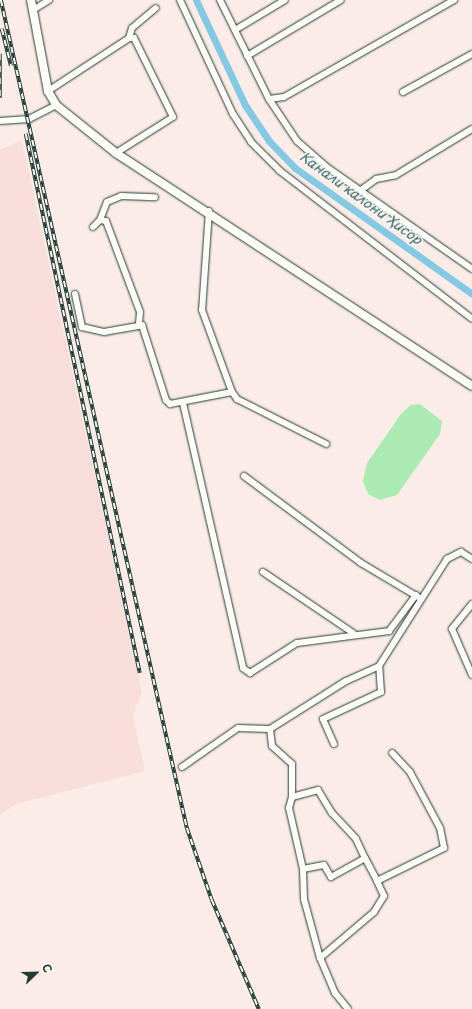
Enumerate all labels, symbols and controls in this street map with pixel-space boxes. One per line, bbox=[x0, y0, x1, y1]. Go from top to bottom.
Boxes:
water label: Канали калони Ҳисор bbox=[296, 148, 426, 248]
north arrow bbox=[16, 953, 56, 993]
text: С bbox=[38, 961, 57, 975]

